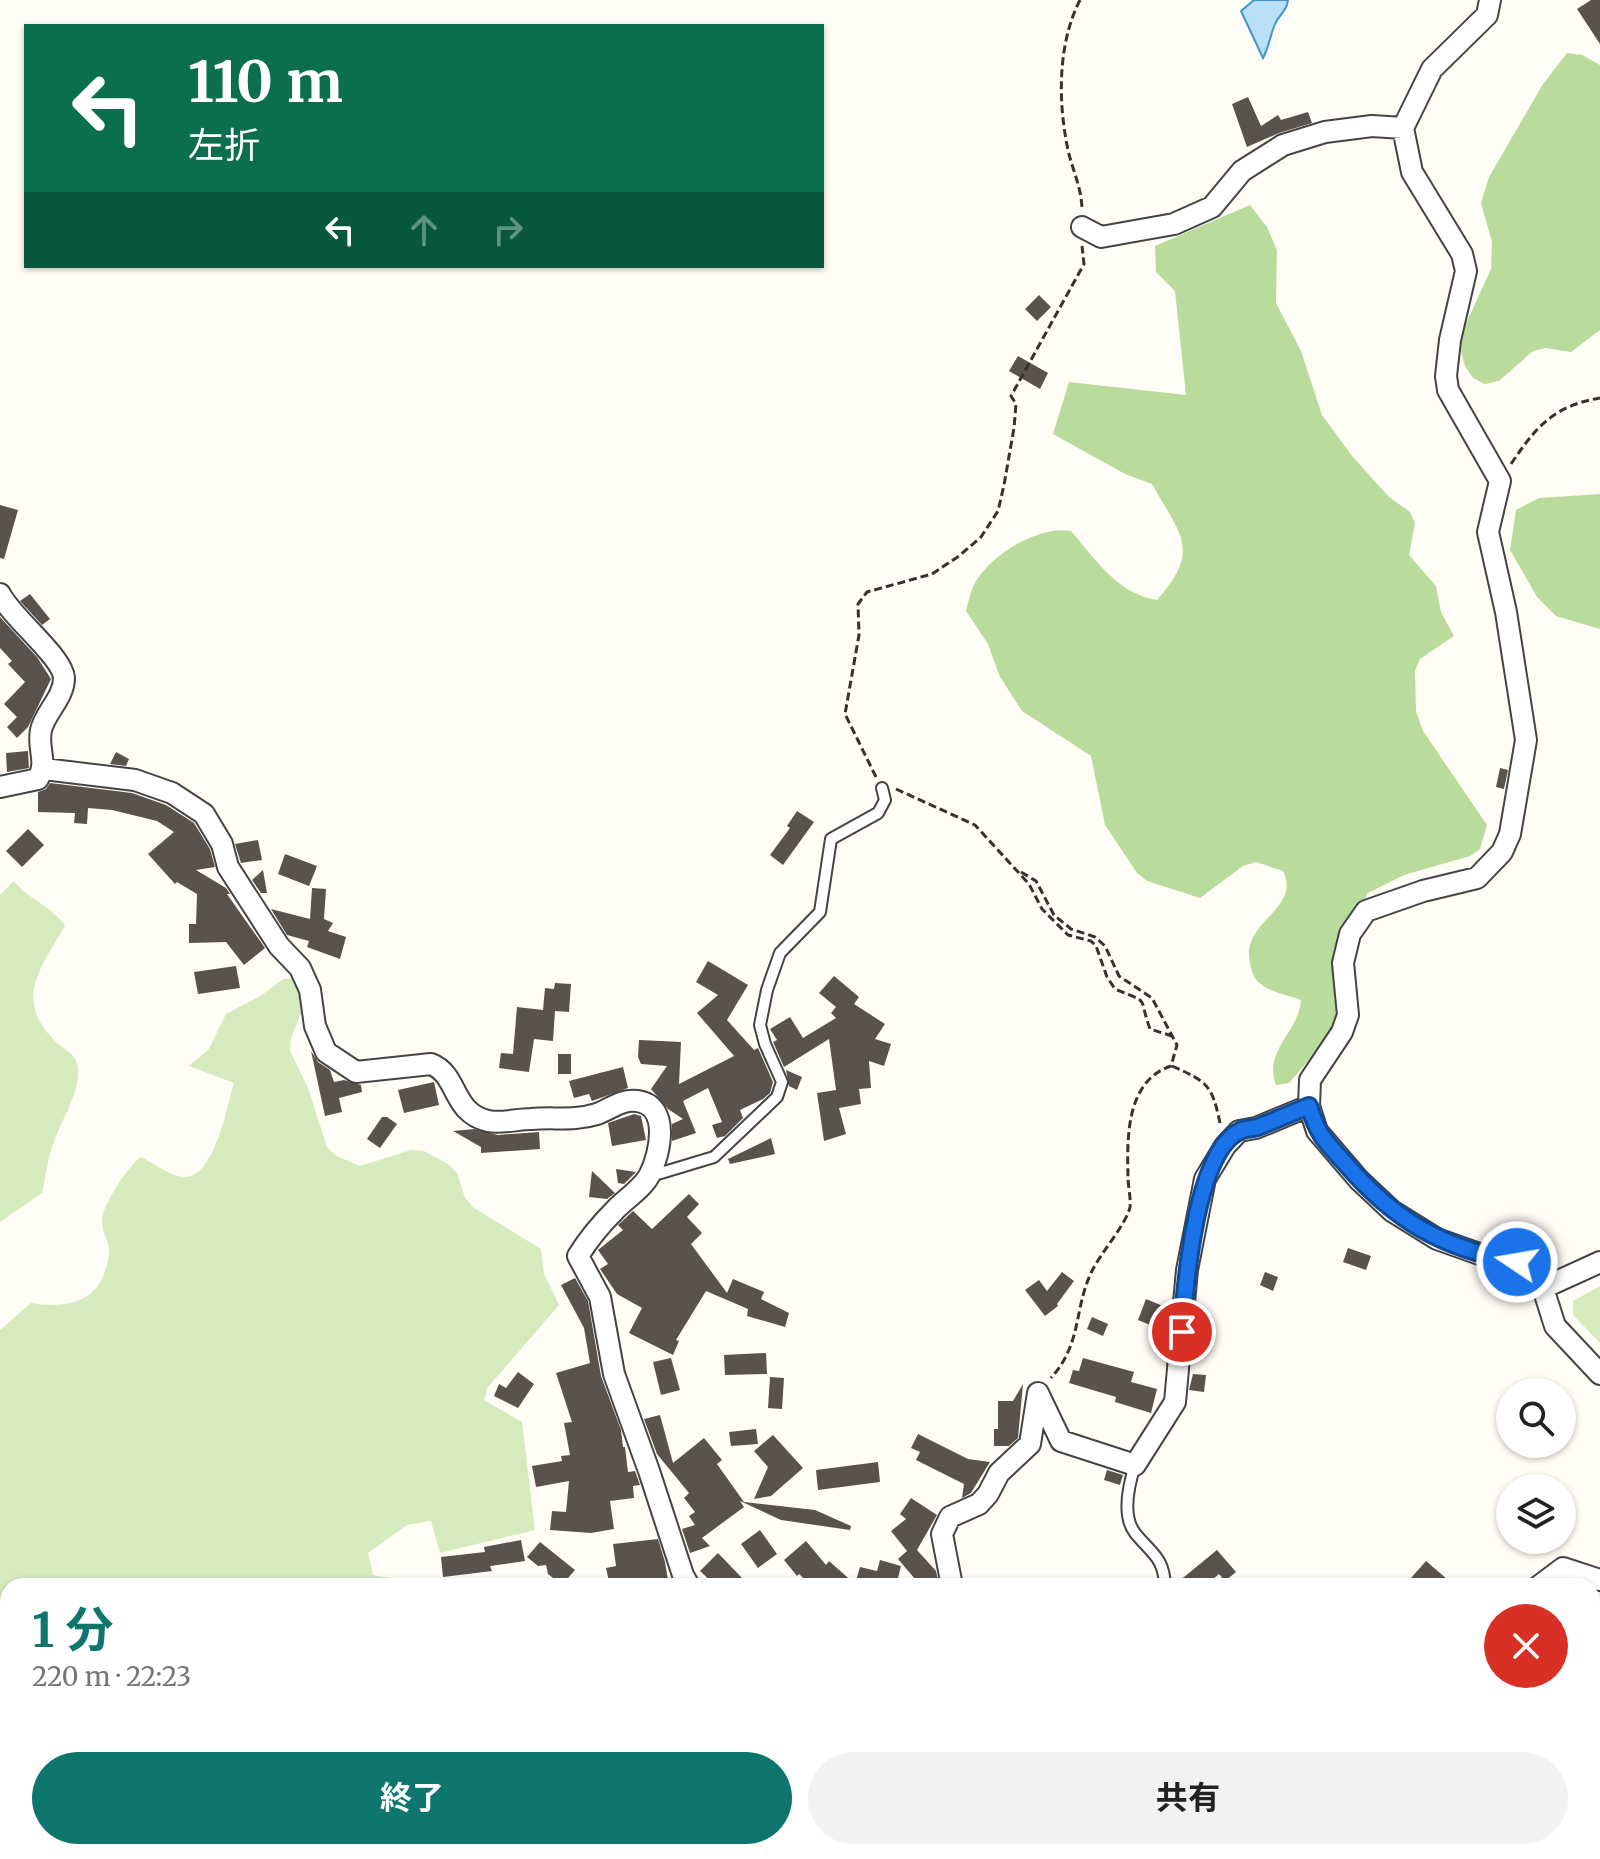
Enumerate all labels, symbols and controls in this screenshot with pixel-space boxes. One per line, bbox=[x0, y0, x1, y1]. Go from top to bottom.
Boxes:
text: 110 m bbox=[188, 47, 343, 117]
icon: left bbox=[56, 56, 160, 160]
text: 左折 bbox=[188, 123, 260, 168]
icon: left bbox=[318, 208, 362, 252]
icon: ahead bbox=[402, 208, 446, 252]
icon: right bbox=[486, 208, 530, 252]
position arrow bbox=[1475, 1220, 1559, 1304]
pin bbox=[1148, 1298, 1216, 1366]
icon: arrive bbox=[1160, 1310, 1204, 1354]
map controls bbox=[1496, 1378, 1576, 1554]
button: search bbox=[1496, 1378, 1576, 1458]
button: layers bbox=[1496, 1474, 1576, 1554]
text: 1 分 bbox=[32, 1600, 114, 1660]
button: close bbox=[1484, 1604, 1568, 1688]
text: 220 m · 22:23 bbox=[32, 1660, 191, 1693]
button: 終了 bbox=[32, 1752, 792, 1844]
button: 共有 bbox=[808, 1752, 1568, 1844]

